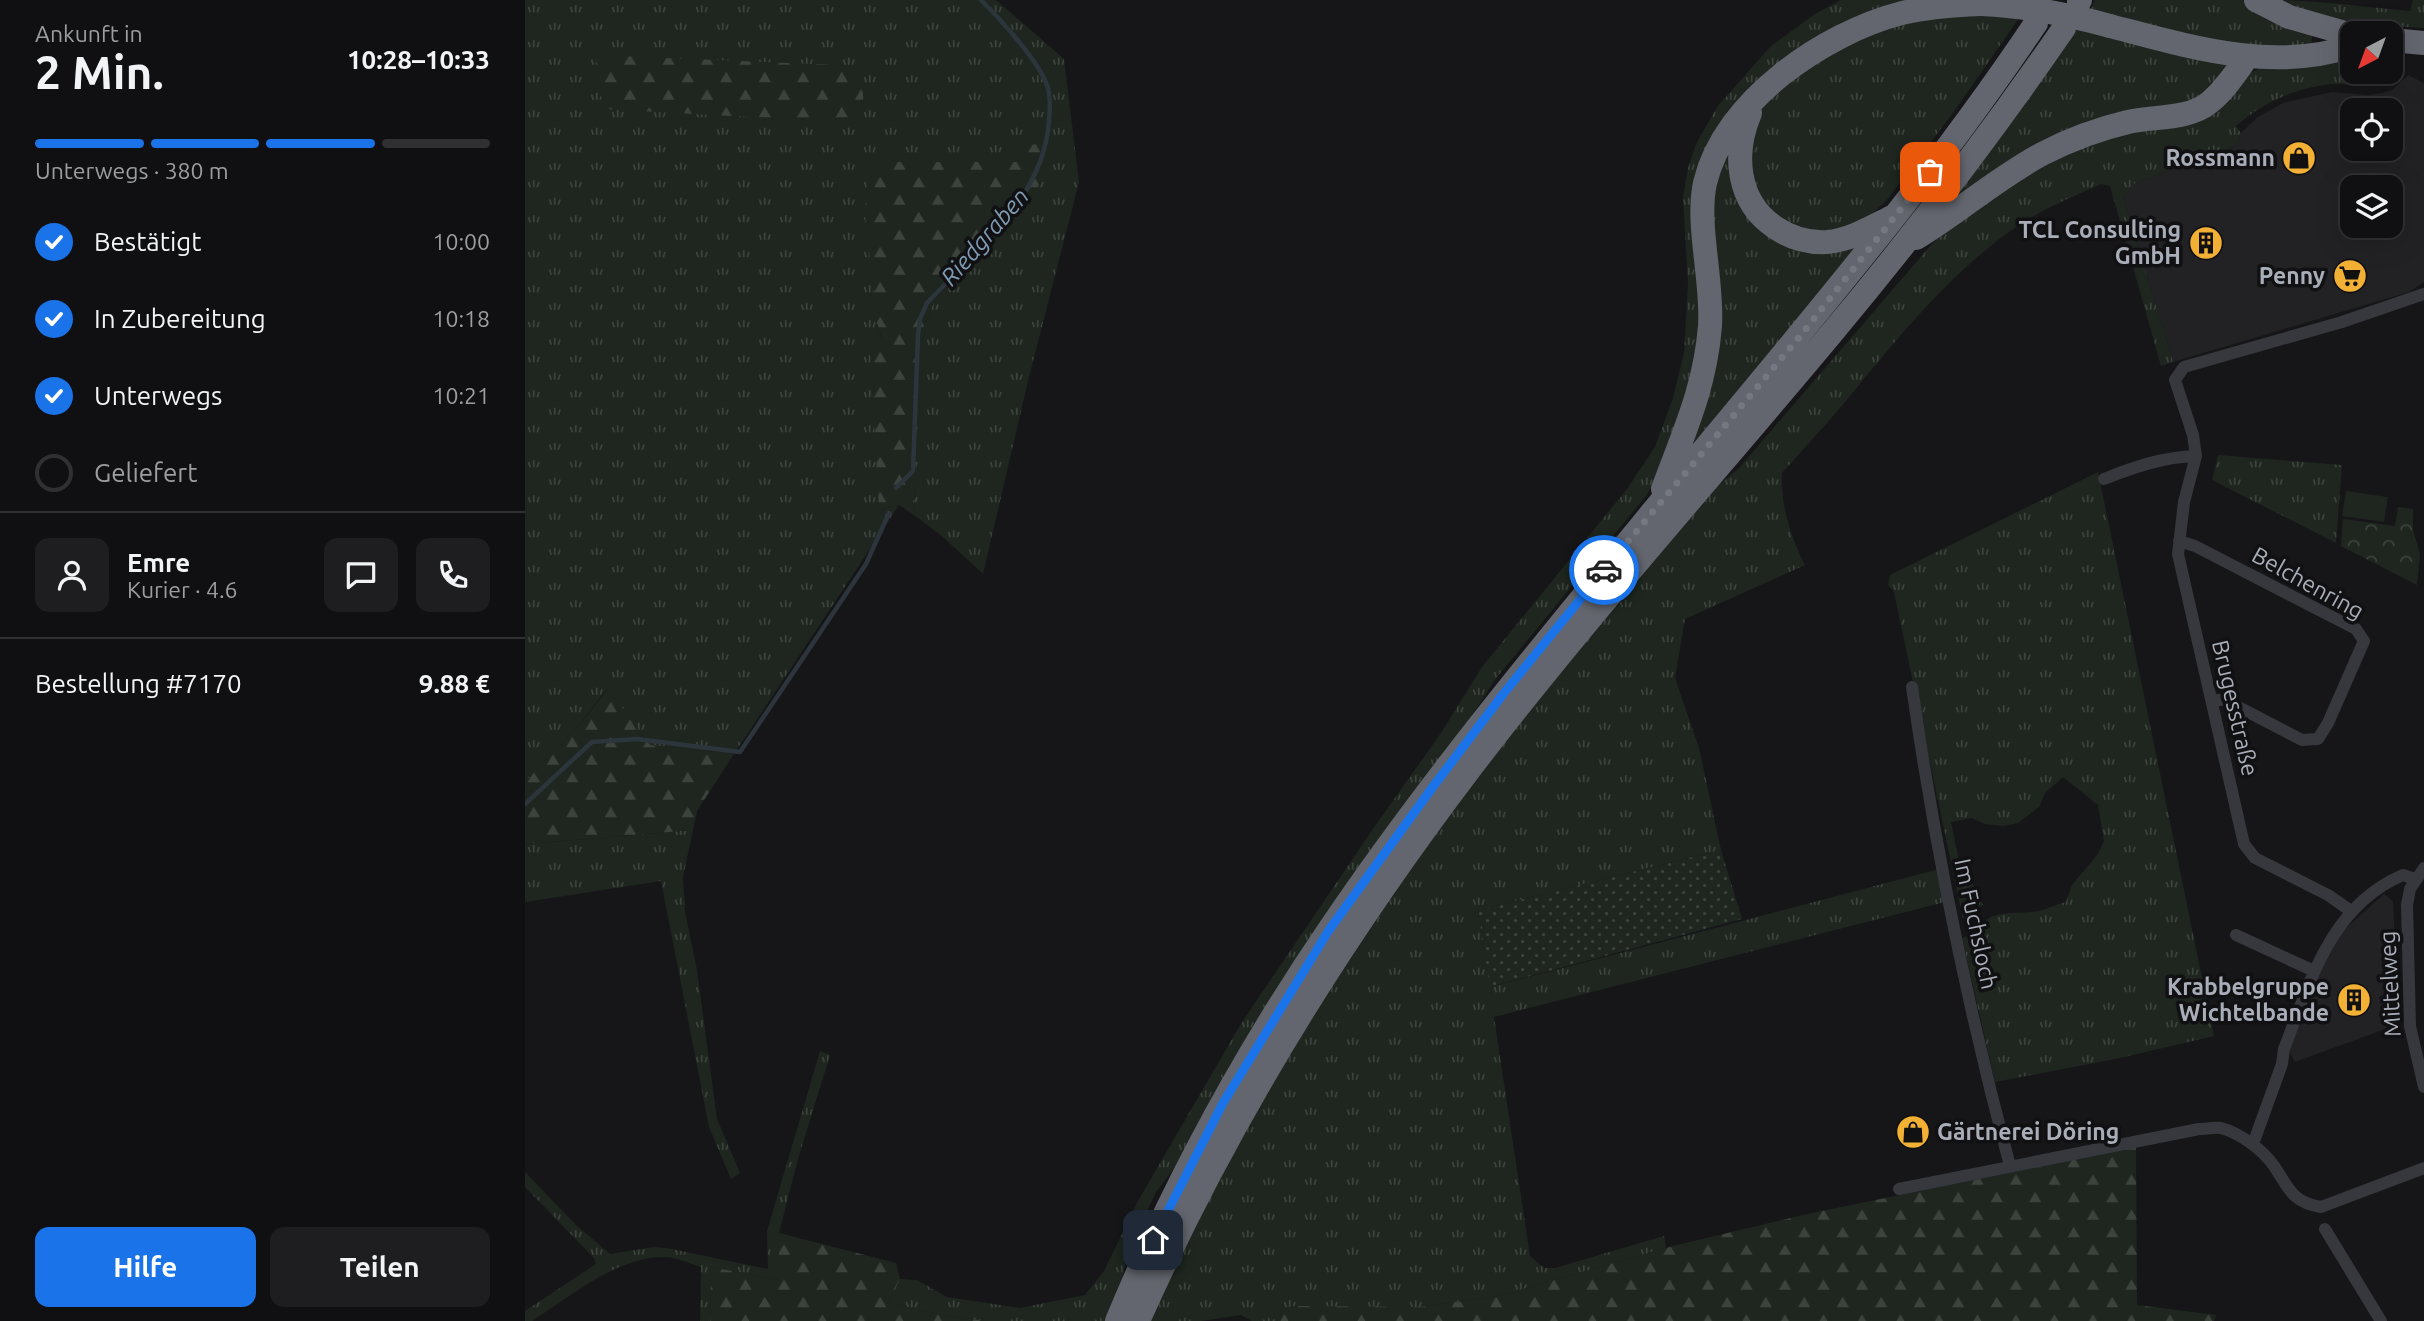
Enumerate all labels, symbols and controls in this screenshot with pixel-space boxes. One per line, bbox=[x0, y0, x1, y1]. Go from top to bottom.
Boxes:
text: Ankunft in bbox=[35, 21, 143, 46]
north arrow bbox=[2340, 21, 2403, 84]
map controls bbox=[2340, 21, 2403, 238]
text: 10:28–10:33 bbox=[347, 45, 490, 74]
text: 2 Min. bbox=[35, 46, 164, 98]
button: locate bbox=[2340, 98, 2403, 161]
shop icon: Rossmann bbox=[2280, 139, 2318, 177]
pin bbox=[1900, 142, 1960, 202]
place label: Rossmann bbox=[2166, 145, 2275, 170]
icon: bag bbox=[1911, 153, 1949, 191]
text: Unterwegs · 380 m bbox=[35, 158, 229, 183]
button: layers bbox=[2340, 175, 2403, 238]
water label: Riedgraben bbox=[935, 183, 1034, 291]
place label: TCL Consulting GmbH bbox=[2019, 217, 2181, 268]
icon: check bbox=[35, 223, 73, 261]
building icon: TCL Consulting GmbH bbox=[2187, 224, 2225, 262]
text: Bestätigt bbox=[94, 227, 201, 256]
text: 10:00 bbox=[432, 229, 490, 254]
supermarket icon: Penny bbox=[2331, 257, 2369, 295]
place label: Penny bbox=[2259, 263, 2325, 288]
icon: check bbox=[35, 300, 73, 338]
text: In Zubereitung bbox=[94, 304, 266, 333]
text: 10:18 bbox=[432, 306, 490, 331]
icon: check bbox=[35, 377, 73, 415]
text: Unterwegs bbox=[94, 381, 222, 410]
text: 10:21 bbox=[432, 383, 490, 408]
text: Geliefert bbox=[94, 458, 197, 487]
courier bbox=[1569, 535, 1639, 605]
button: person bbox=[35, 538, 109, 612]
button: chat bbox=[324, 538, 398, 612]
button: phone bbox=[416, 538, 490, 612]
street label: Belchenring bbox=[2248, 542, 2368, 623]
text: Emre bbox=[127, 548, 190, 577]
icon: car bbox=[1585, 551, 1623, 589]
text: Kurier · 4.6 bbox=[127, 577, 238, 602]
street label: Brugesstraße bbox=[2208, 638, 2263, 778]
text: Bestellung #7170 bbox=[35, 669, 242, 698]
text: 9.88 € bbox=[419, 669, 490, 698]
street label: Im Fuchsloch bbox=[1950, 856, 2003, 992]
street label: Mittelweg bbox=[2374, 930, 2405, 1038]
place label: Krabbelgruppe Wichtelbande bbox=[2167, 974, 2329, 1025]
building icon: Krabbelgruppe Wichtelbande bbox=[2335, 981, 2373, 1019]
shop icon: Gärtnerei Döring bbox=[1894, 1113, 1932, 1151]
place label: Gärtnerei Döring bbox=[1937, 1119, 2119, 1144]
pin bbox=[1123, 1210, 1183, 1270]
icon: home bbox=[1134, 1221, 1172, 1259]
button: Hilfe bbox=[35, 1227, 256, 1307]
button: Teilen bbox=[270, 1227, 490, 1307]

